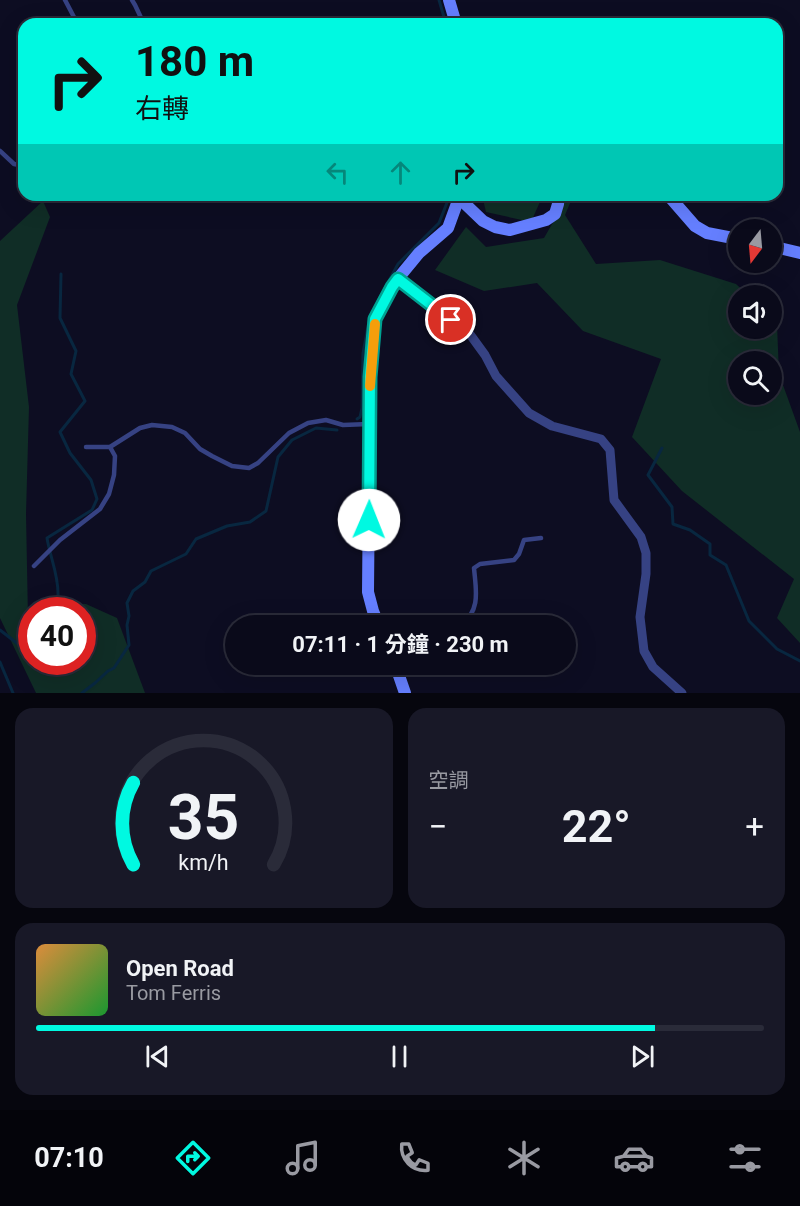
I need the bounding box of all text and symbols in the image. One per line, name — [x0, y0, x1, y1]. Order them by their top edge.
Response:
text: 180 m — [135, 37, 254, 86]
icon: right — [36, 42, 114, 120]
text: 右轉 — [135, 93, 189, 125]
icon: left — [321, 156, 354, 189]
icon: ahead — [384, 156, 417, 189]
icon: right — [447, 156, 480, 189]
north arrow — [728, 219, 782, 273]
map controls — [728, 219, 782, 405]
button: sound — [728, 285, 782, 339]
pin — [425, 294, 476, 345]
icon: arrive — [434, 303, 467, 336]
button: search — [728, 351, 782, 405]
position arrow — [337, 488, 401, 552]
speed limit sign: 40 — [18, 597, 96, 675]
text: 07:11 · 1 分鐘 · 230 m — [292, 632, 509, 657]
text: 空調 — [429, 768, 469, 792]
text: 35 — [168, 781, 240, 854]
text: 22° — [562, 800, 631, 853]
text: − — [429, 807, 447, 846]
text: + — [745, 807, 764, 846]
text: km/h — [179, 850, 229, 875]
text: Open Road — [126, 956, 234, 981]
text: Tom Ferris — [126, 981, 221, 1005]
icon: previous — [141, 1040, 174, 1073]
icon: pause — [383, 1040, 416, 1073]
icon: next — [626, 1040, 659, 1073]
icon: directions — [172, 1137, 214, 1179]
icon: music — [282, 1137, 324, 1179]
icon: phone — [393, 1137, 435, 1179]
icon: climate — [503, 1137, 545, 1179]
icon: car — [613, 1137, 655, 1179]
icon: filters — [724, 1137, 766, 1179]
text: 07:10 — [34, 1142, 104, 1174]

